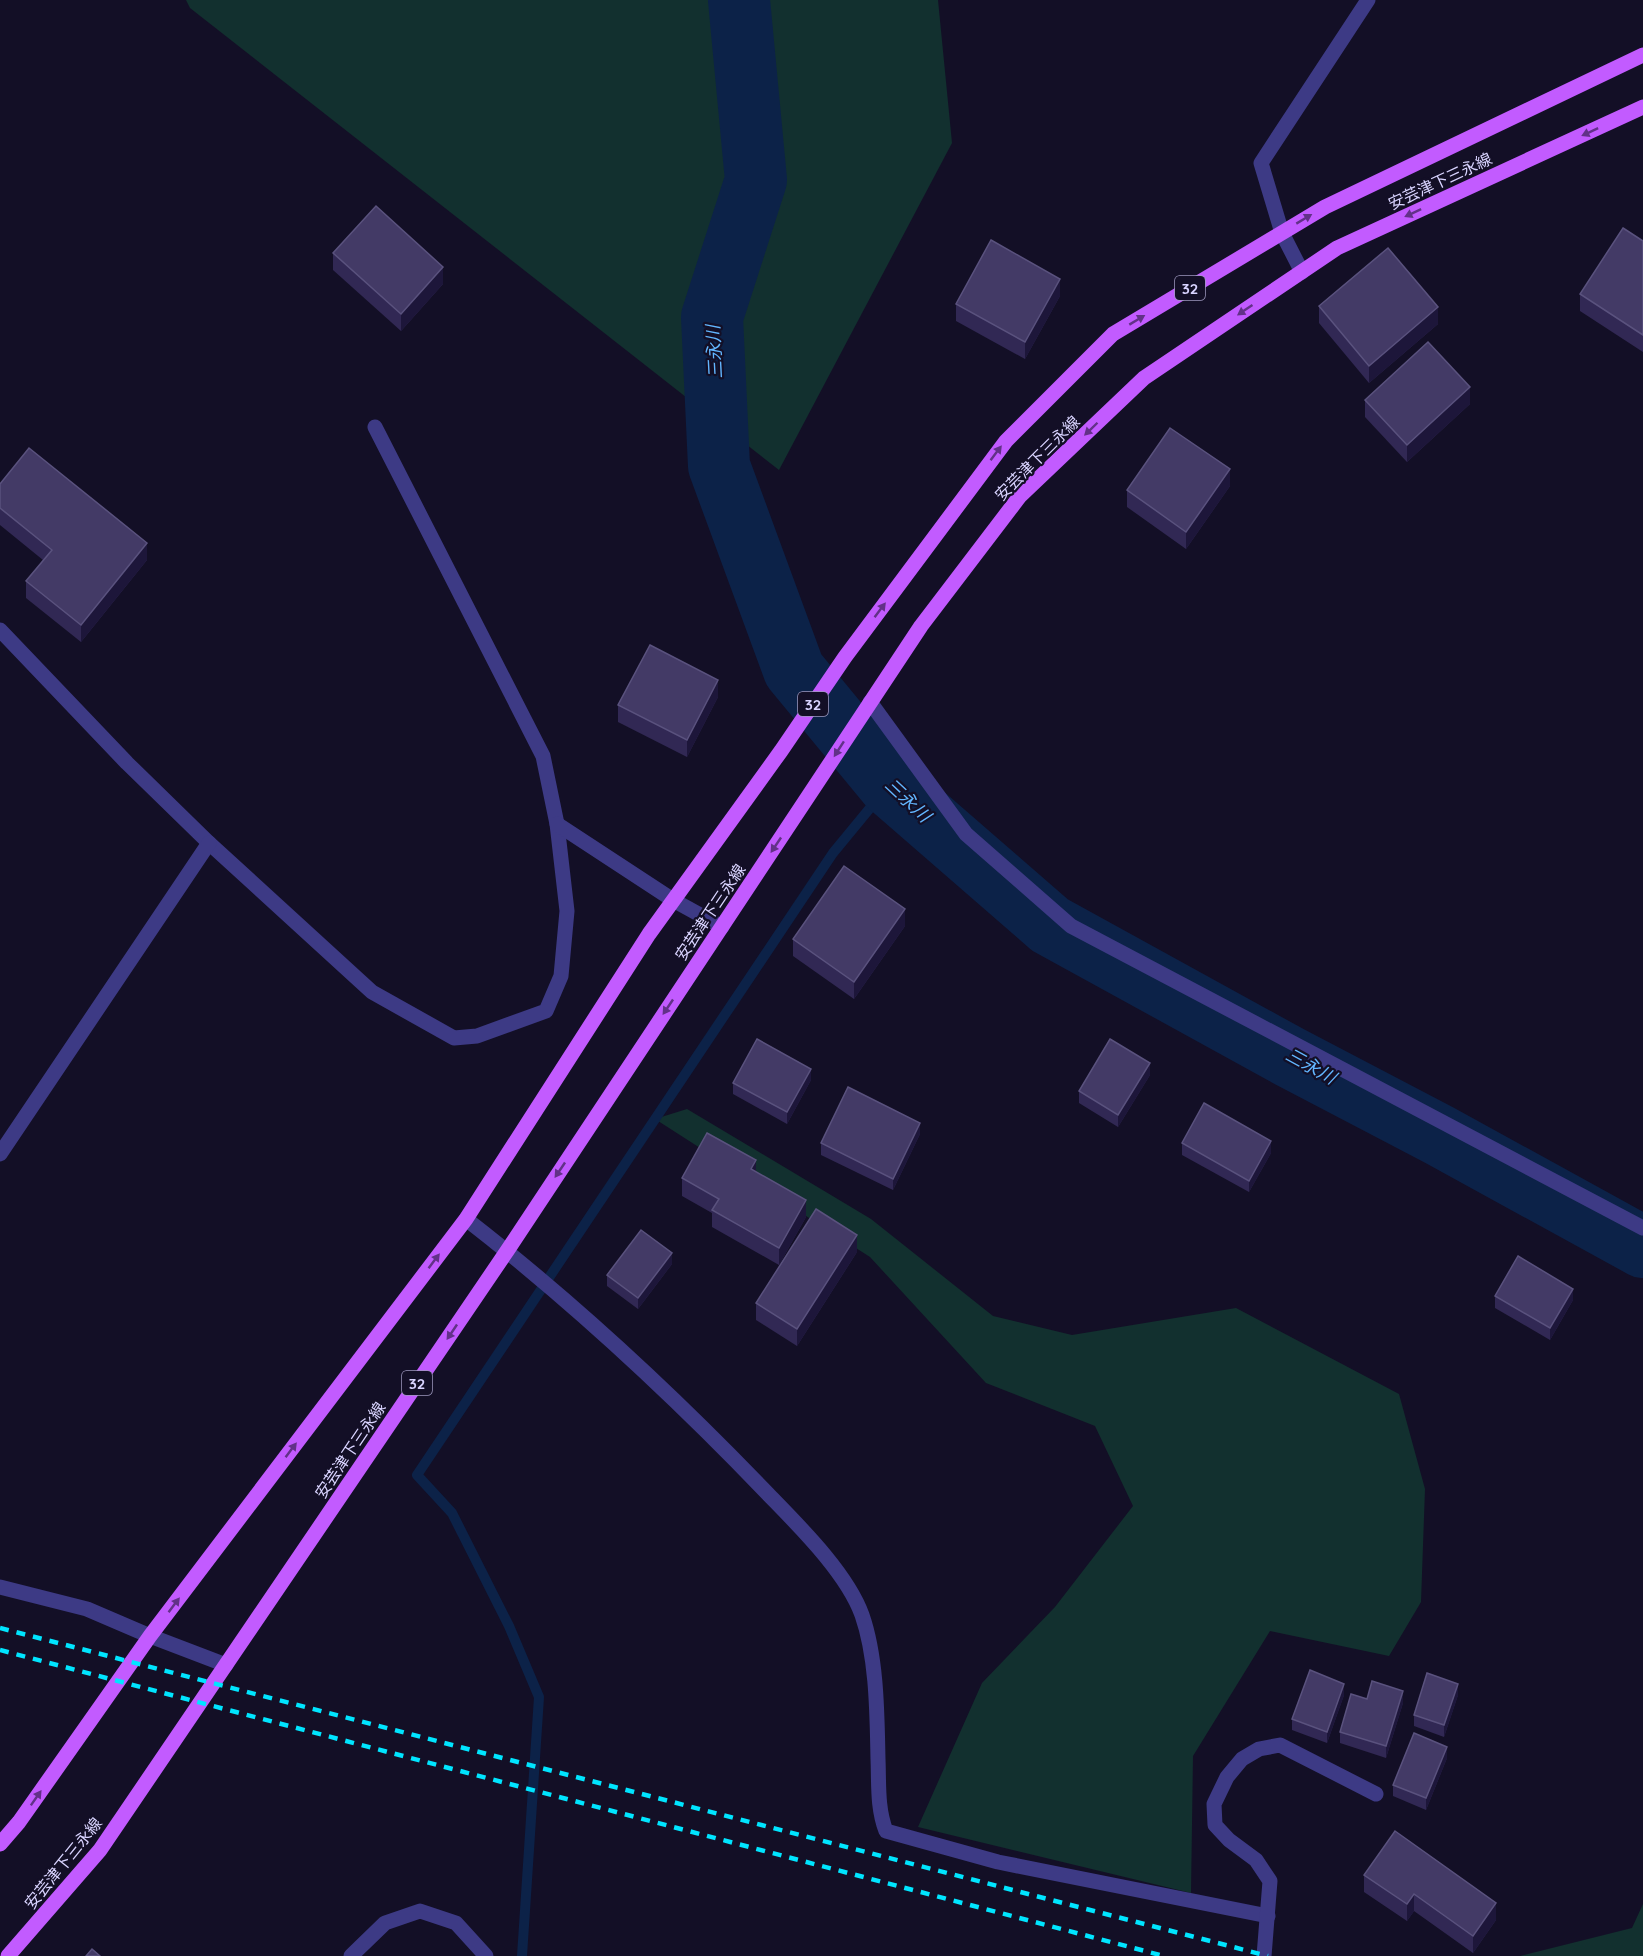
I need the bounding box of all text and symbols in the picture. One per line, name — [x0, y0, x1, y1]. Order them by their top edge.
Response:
one-way arrow — [1581, 127, 1599, 137]
street label: 安芸津下三永線 — [1385, 148, 1495, 214]
one-way arrow — [1403, 208, 1421, 218]
one-way arrow — [1296, 214, 1312, 225]
road number: 32 — [1175, 276, 1205, 300]
one-way arrow — [1236, 305, 1253, 316]
one-way arrow — [1129, 314, 1145, 325]
water label: 三永川 — [701, 322, 727, 380]
street label: 安芸津下三永線 — [990, 411, 1084, 505]
one-way arrow — [1083, 422, 1098, 436]
one-way arrow — [990, 446, 1002, 461]
one-way arrow — [874, 602, 887, 618]
road number: 32 — [798, 692, 828, 716]
one-way arrow — [834, 741, 845, 757]
water label: 三永川 — [880, 773, 937, 828]
one-way arrow — [771, 837, 782, 853]
street label: 安芸津下三永線 — [670, 860, 750, 964]
one-way arrow — [662, 999, 674, 1015]
water label: 三永川 — [1282, 1043, 1342, 1090]
one-way arrow — [555, 1162, 566, 1178]
one-way arrow — [428, 1253, 441, 1269]
one-way arrow — [446, 1323, 458, 1339]
road number: 32 — [402, 1371, 432, 1395]
street label: 安芸津下三永線 — [310, 1398, 390, 1502]
one-way arrow — [285, 1442, 298, 1458]
one-way arrow — [167, 1598, 179, 1613]
one-way arrow — [30, 1791, 42, 1807]
street label: 安芸津下三永線 — [20, 1813, 106, 1913]

